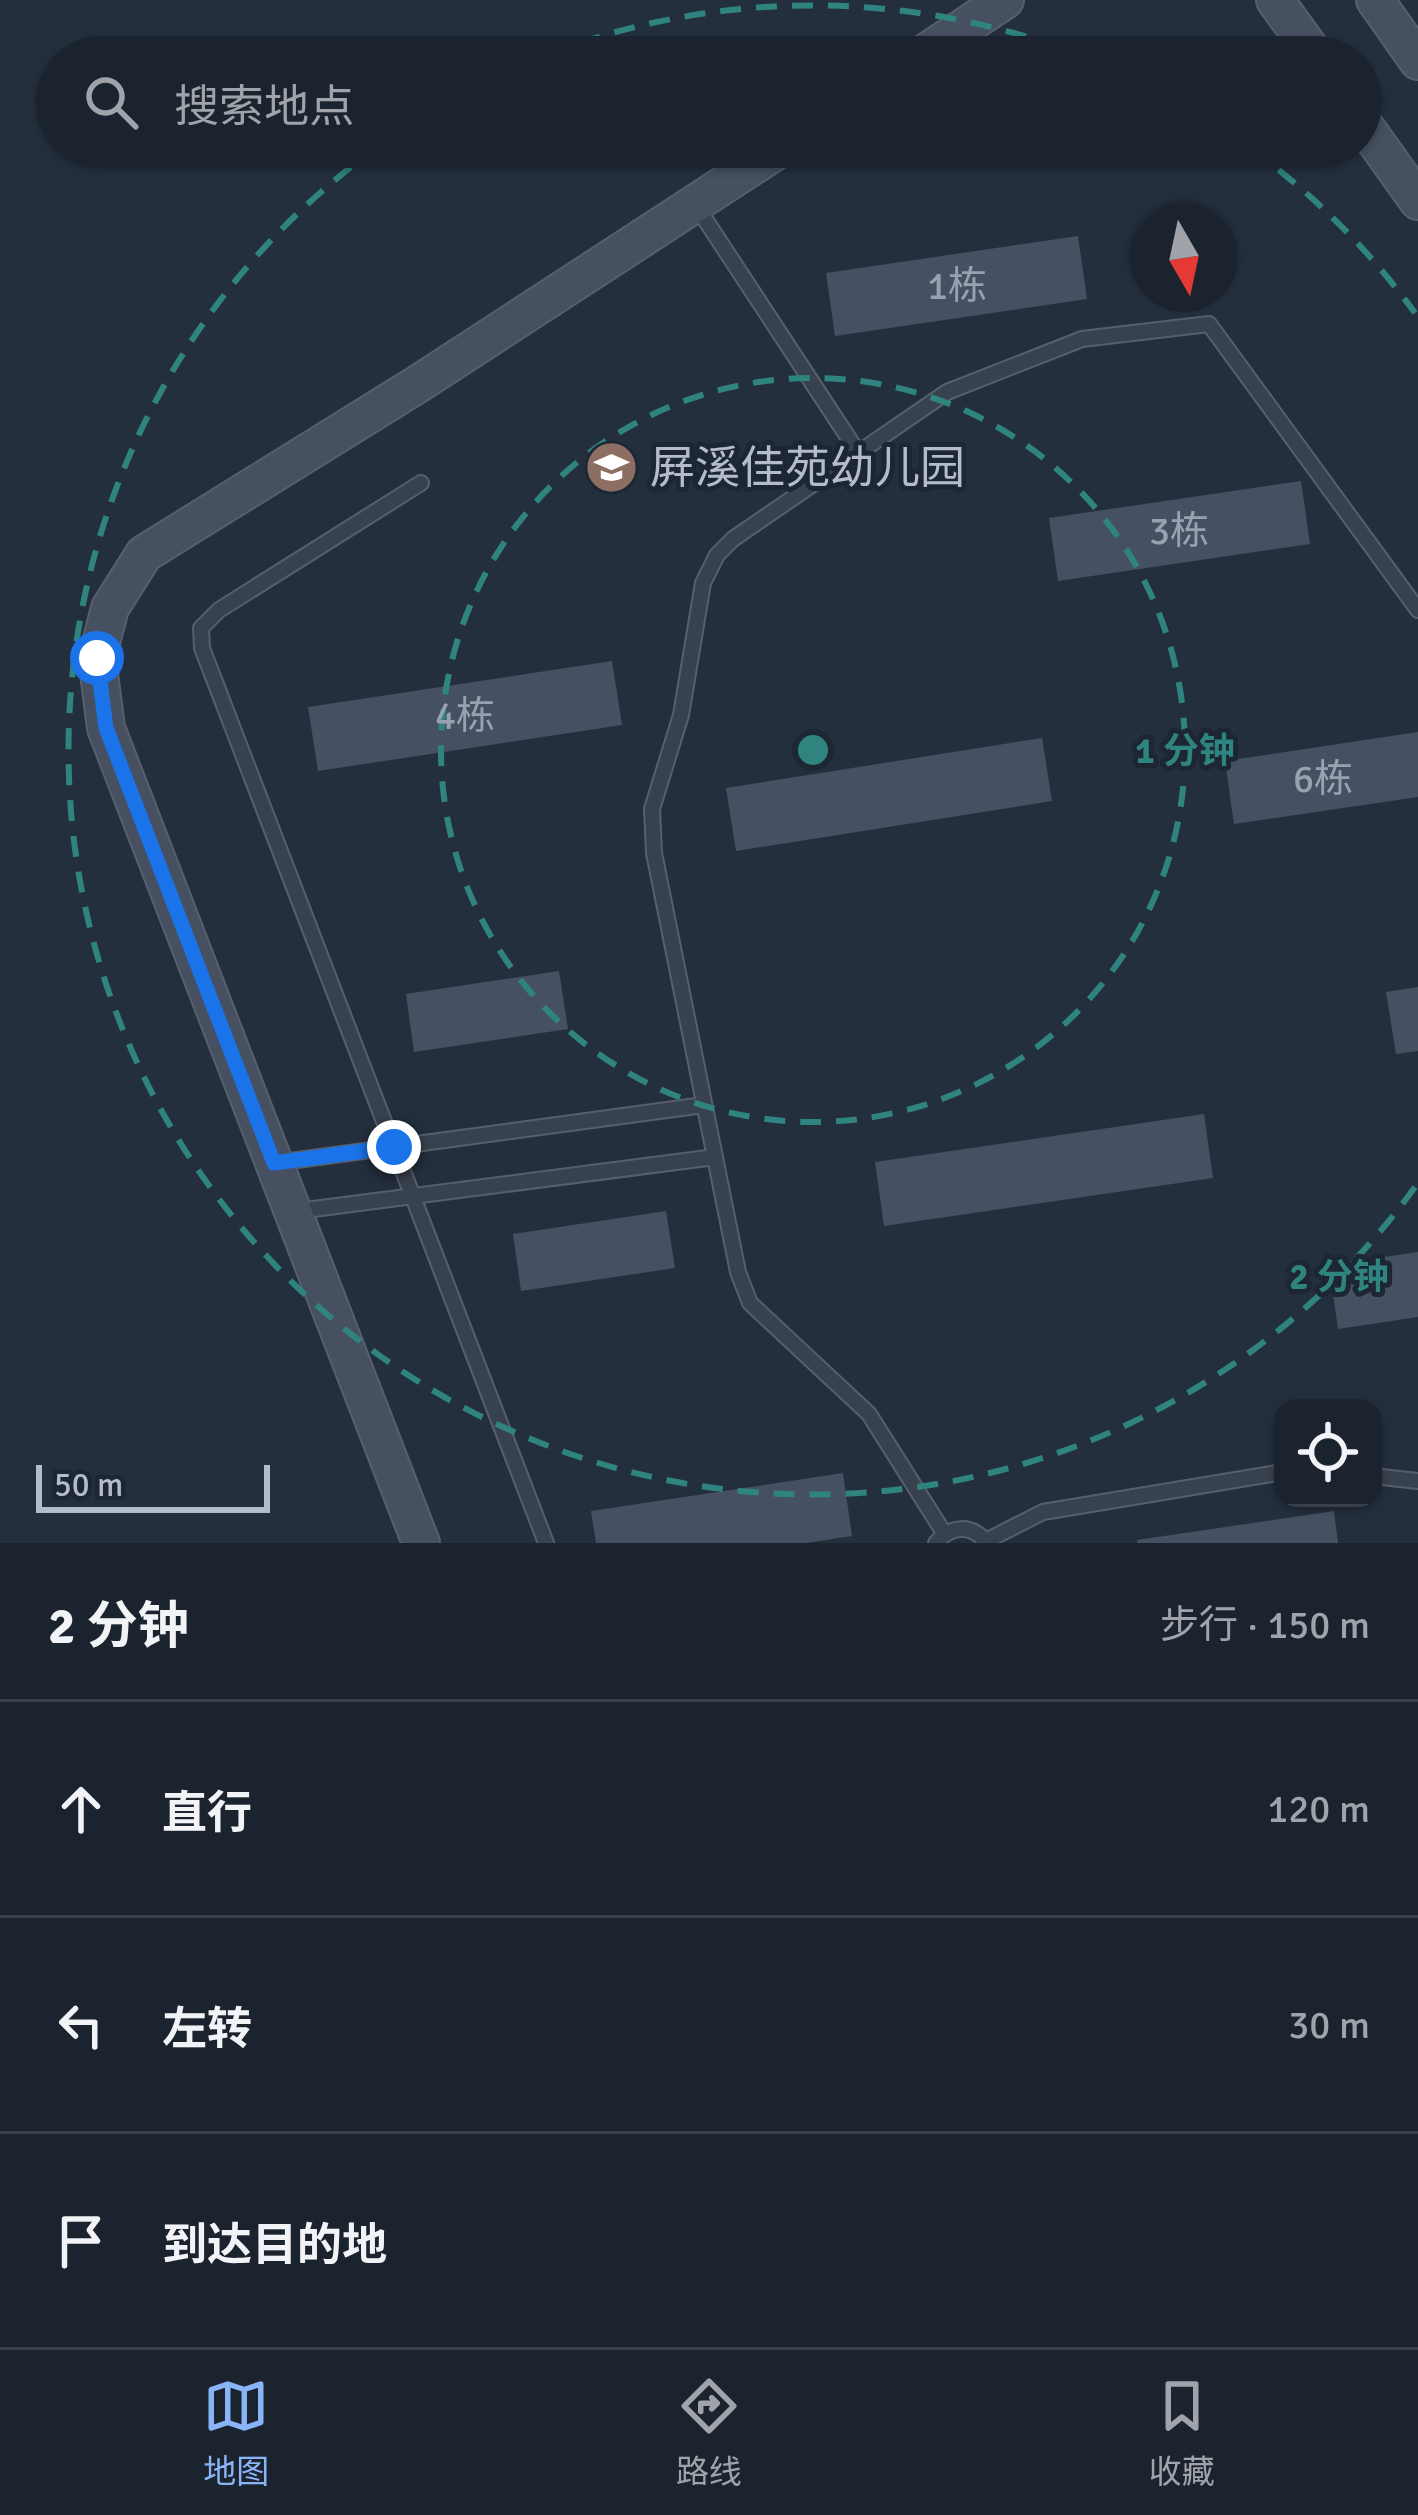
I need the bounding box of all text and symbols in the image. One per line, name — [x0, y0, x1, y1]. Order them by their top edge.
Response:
search box — [36, 36, 1382, 168]
icon: search — [78, 69, 144, 135]
text: 搜索地点 — [174, 80, 354, 135]
north arrow — [1130, 204, 1238, 312]
house number: 1栋 — [927, 262, 987, 310]
school or university icon: 屛溪佳苑幼儿园 — [583, 440, 639, 496]
place label: 屛溪佳苑幼儿园 — [650, 441, 965, 496]
house number: 3栋 — [1149, 507, 1209, 555]
route start — [70, 631, 124, 685]
house number: 4栋 — [435, 692, 495, 740]
centre of rings — [792, 729, 834, 771]
text: 1 分钟 — [1135, 729, 1235, 774]
house number: 6栋 — [1293, 755, 1353, 803]
route end — [367, 1120, 421, 1174]
text: 2 分钟 — [1289, 1255, 1389, 1300]
map controls — [1274, 1399, 1382, 1507]
button: locate — [1274, 1399, 1382, 1507]
scale bar — [36, 1459, 270, 1512]
text: 50 m — [54, 1465, 123, 1506]
text: 2 分钟 — [48, 1595, 189, 1658]
text: 步行 · 150 m — [1160, 1601, 1370, 1649]
icon: ahead — [48, 1776, 114, 1842]
text: 120 m — [1267, 1785, 1370, 1833]
text: 直行 — [162, 1786, 252, 1841]
icon: left — [48, 1992, 114, 2058]
text: 30 m — [1288, 2001, 1370, 2049]
text: 左转 — [162, 2002, 252, 2057]
icon: arrive — [48, 2208, 114, 2274]
text: 到达目的地 — [162, 2218, 387, 2273]
tab: 地图 — [203, 2373, 269, 2493]
tab: 路线 — [676, 2373, 742, 2493]
tab: 收藏 — [1149, 2373, 1215, 2493]

